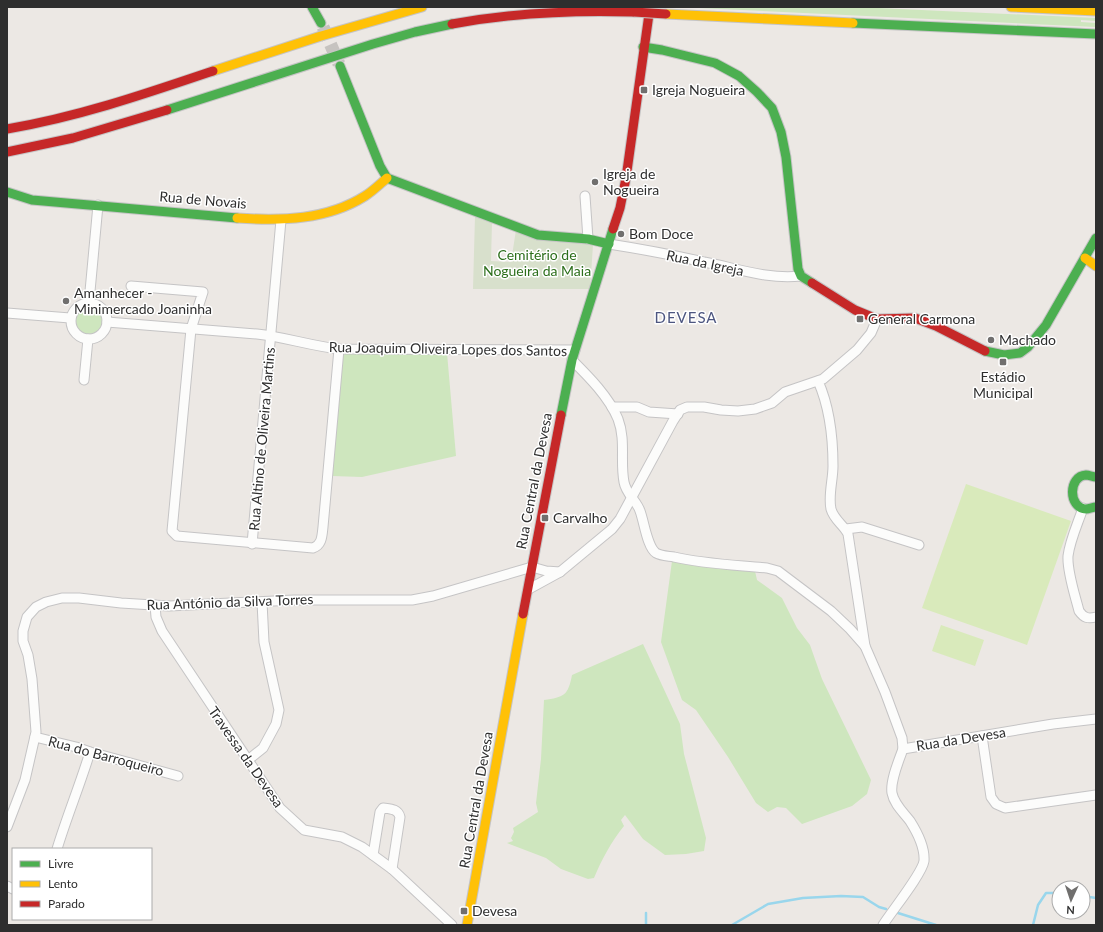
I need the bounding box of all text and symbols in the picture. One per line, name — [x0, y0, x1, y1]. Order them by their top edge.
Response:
place label: Igreja Nogueira — [652, 81, 745, 98]
marker: Igreja Nogueira — [639, 85, 649, 95]
place label: Igreja de Nogueira — [603, 165, 659, 198]
marker: Igreja de Nogueira — [590, 177, 600, 187]
street label: Rua de Novais — [159, 187, 247, 212]
place label: Bom Doce — [629, 225, 693, 242]
marker: Bom Doce — [616, 229, 626, 239]
park label: Cemitério de Nogueira da Maia — [483, 246, 591, 279]
street label: Rua da Igreja — [665, 246, 745, 279]
place label: Amanhecer - Minimercado Joaninha — [74, 284, 212, 317]
marker: Amanhecer - Minimercado Joaninha — [61, 296, 71, 306]
district label: DEVESA — [655, 308, 718, 326]
place label: General Carmona — [868, 310, 975, 327]
marker: General Carmona — [855, 314, 865, 324]
place label: Machado — [999, 331, 1056, 348]
marker: Machado — [986, 335, 996, 345]
street label: Rua Joaquim Oliveira Lopes dos Santos — [329, 338, 567, 359]
street label: Rua Altino de Oliveira Martins — [245, 346, 278, 531]
marker: Estádio Municipal — [998, 357, 1008, 367]
place label: Estádio Municipal — [973, 368, 1033, 401]
street label: Rua Central da Devesa — [512, 411, 555, 551]
place label: Carvalho — [553, 509, 608, 526]
marker: Carvalho — [540, 513, 550, 523]
street label: Rua António da Silva Torres — [146, 590, 314, 613]
street label: Travessa da Devesa — [205, 703, 288, 810]
street label: Rua da Devesa — [915, 723, 1007, 754]
street label: Rua Central da Devesa — [455, 730, 496, 870]
street label: Rua do Barroqueiro — [46, 732, 166, 779]
legend — [12, 848, 152, 920]
text: Livre — [48, 856, 74, 871]
text: Lento — [48, 876, 78, 891]
north arrow — [1051, 880, 1091, 920]
text: Parado — [48, 896, 85, 911]
place label: Devesa — [472, 902, 517, 919]
text: N — [1066, 904, 1075, 917]
marker: Devesa — [459, 906, 469, 916]

